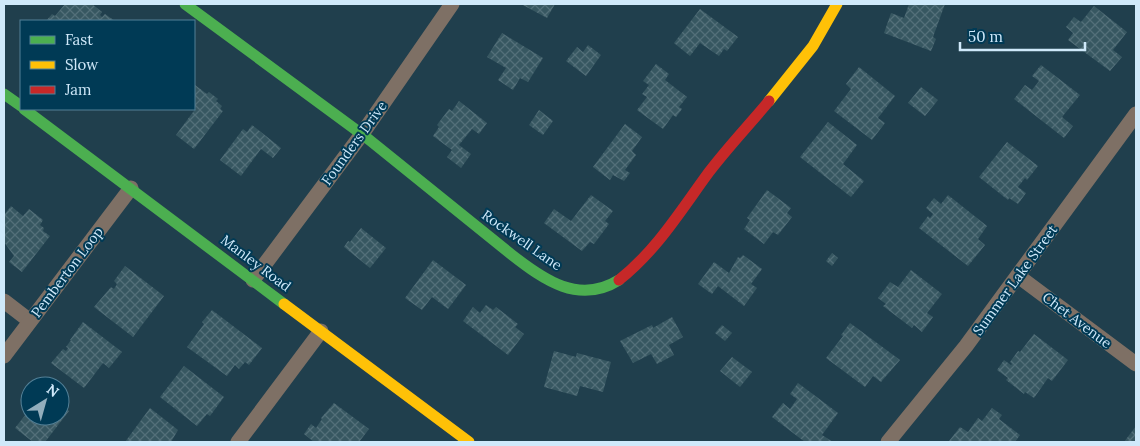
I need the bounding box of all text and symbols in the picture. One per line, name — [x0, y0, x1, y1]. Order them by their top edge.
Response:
legend — [20, 20, 195, 110]
scale bar — [960, 20, 1085, 52]
text: 50 m — [968, 27, 1003, 46]
text: Fast — [65, 30, 93, 49]
text: Slow — [65, 55, 98, 74]
text: Jam — [64, 80, 92, 99]
street label: Founders Drive — [317, 97, 391, 189]
street label: Rockwell Lane — [479, 206, 566, 274]
street label: Summer Lake Street — [969, 221, 1062, 339]
street label: Pemberton Loop — [27, 223, 107, 321]
street label: Manley Road — [217, 231, 295, 295]
street label: Chet Avenue — [1039, 288, 1116, 352]
north arrow — [20, 376, 70, 426]
text: N — [43, 380, 63, 401]

